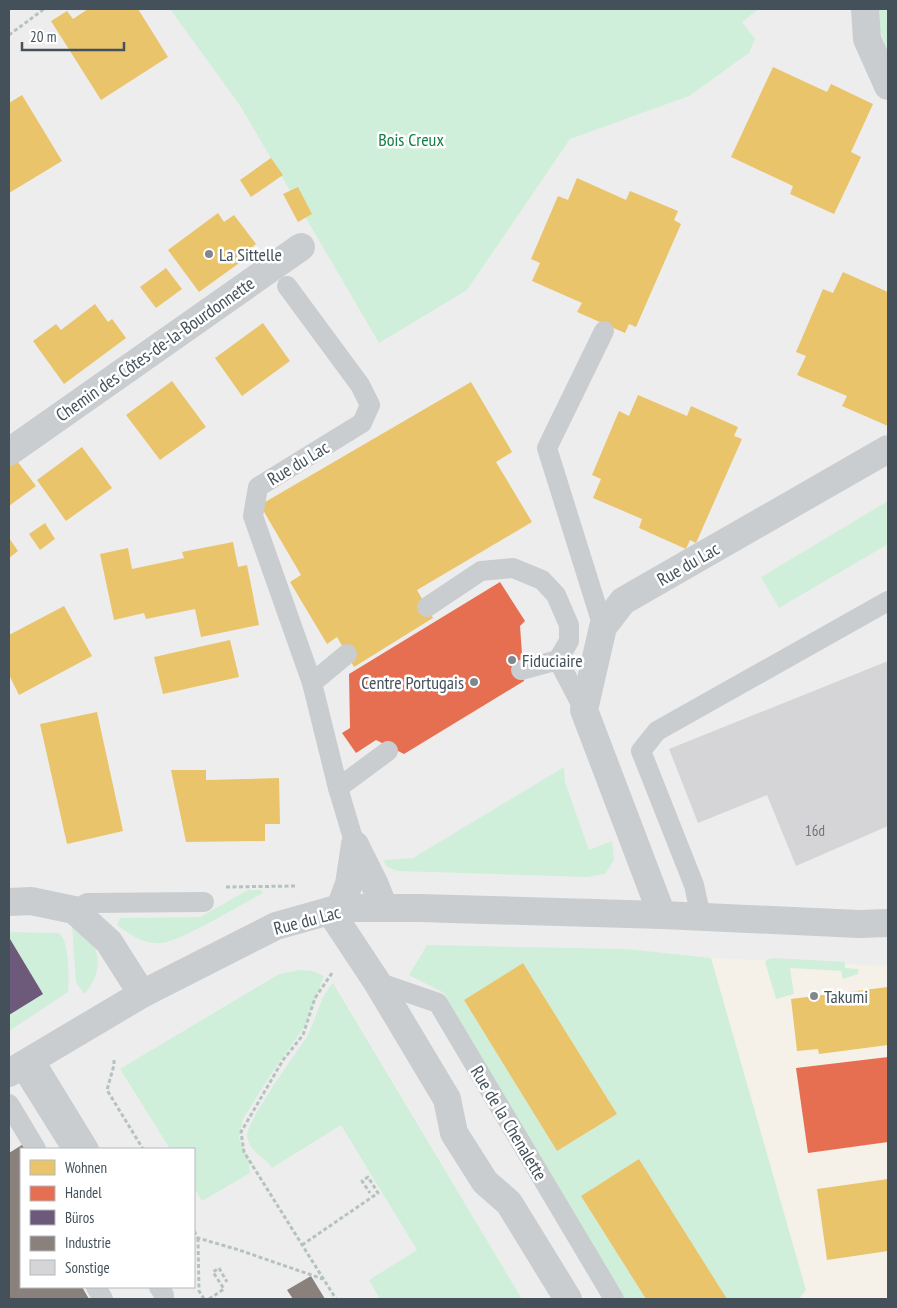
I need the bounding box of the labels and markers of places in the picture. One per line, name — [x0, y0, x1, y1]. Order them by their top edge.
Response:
place label: La Sittelle — [219, 243, 282, 266]
marker: La Sittelle — [203, 248, 215, 260]
place label: Fiduciaire — [522, 649, 583, 672]
marker: Fiduciaire — [506, 654, 518, 666]
place label: Centre Portugais — [361, 671, 464, 694]
marker: Centre Portugais — [468, 676, 480, 688]
place label: Takumi — [824, 985, 868, 1008]
marker: Takumi — [808, 990, 820, 1002]

